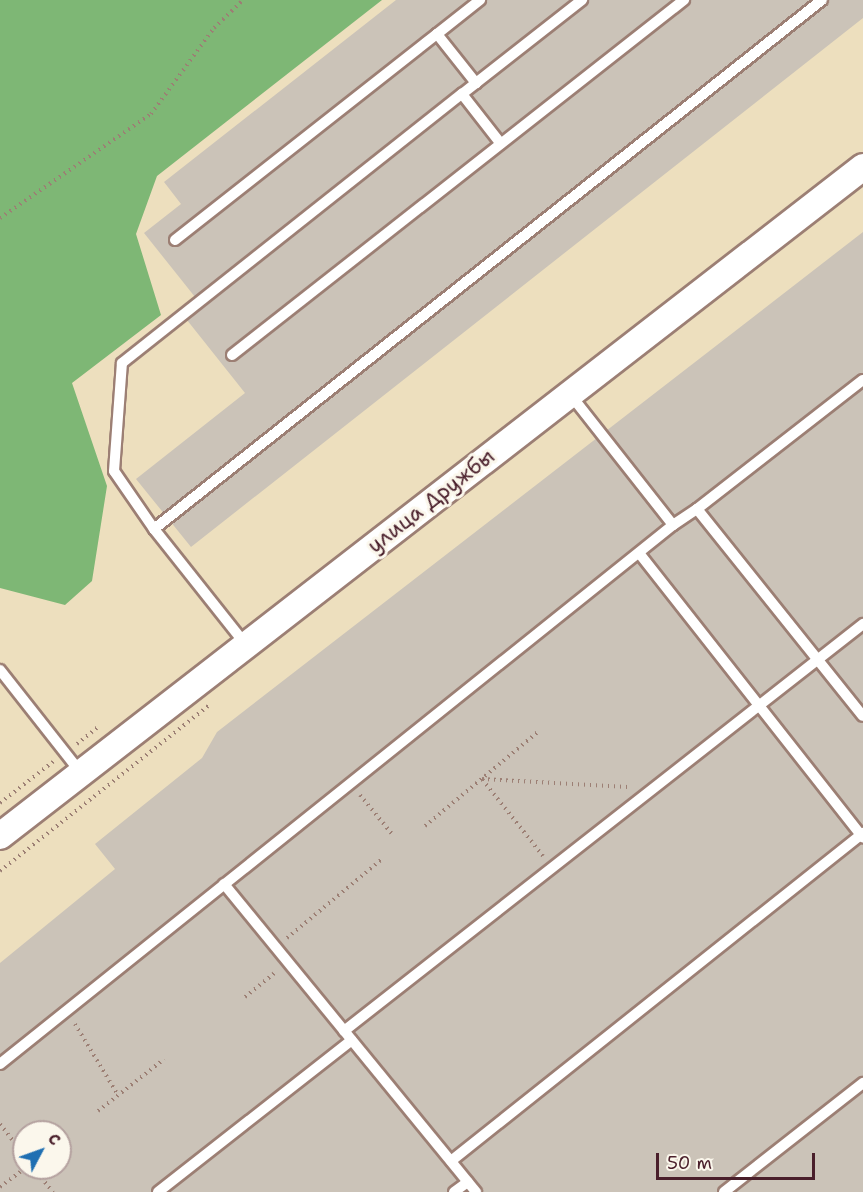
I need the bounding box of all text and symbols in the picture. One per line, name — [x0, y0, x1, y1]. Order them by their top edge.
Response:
street label: улица Дружбы — [363, 444, 499, 558]
north arrow — [12, 1120, 72, 1180]
text: С — [43, 1129, 66, 1150]
scale bar — [659, 1141, 818, 1179]
text: 50 m — [667, 1151, 712, 1175]

